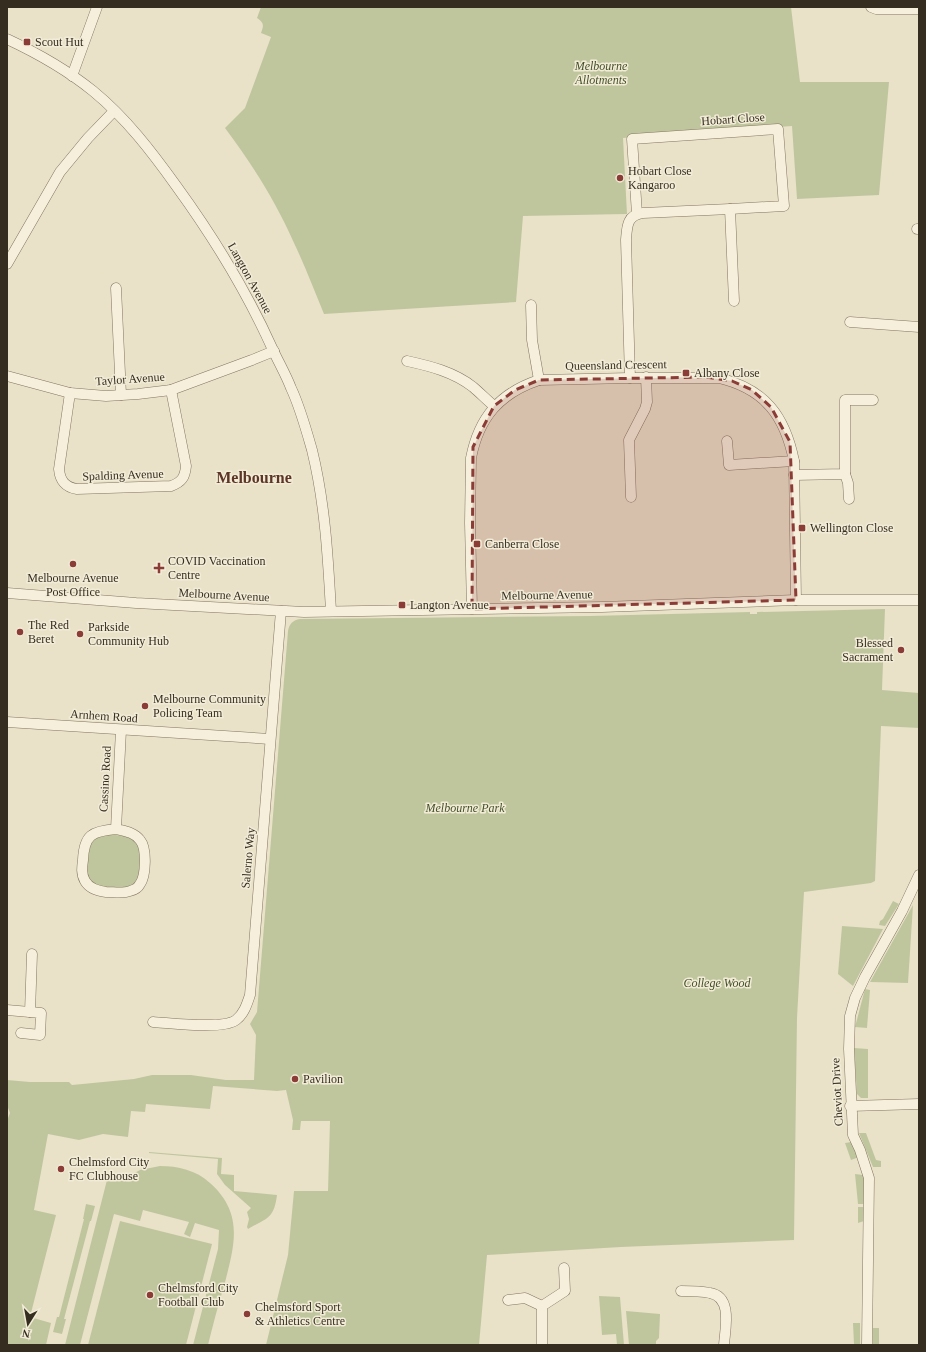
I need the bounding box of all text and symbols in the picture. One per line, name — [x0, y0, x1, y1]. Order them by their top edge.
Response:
place label: Scout Hut — [35, 35, 84, 49]
marker: Scout Hut — [22, 37, 32, 47]
park label: Melbourne Allotments — [574, 59, 628, 87]
street label: Hobart Close — [701, 110, 765, 128]
place label: Hobart Close Kangaroo — [628, 164, 692, 192]
marker: Hobart Close Kangaroo — [615, 173, 625, 183]
street label: Langton Avenue — [225, 240, 275, 316]
street label: Queensland Crescent — [565, 357, 668, 373]
place label: Albany Close — [694, 366, 760, 380]
marker: Albany Close — [681, 368, 691, 378]
street label: Taylor Avenue — [95, 370, 165, 388]
street label: Spalding Avenue — [82, 467, 164, 483]
district label: Melbourne — [216, 469, 292, 486]
place label: Wellington Close — [810, 521, 893, 535]
marker: Wellington Close — [797, 523, 807, 533]
place label: Canberra Close — [485, 537, 559, 551]
marker: Canberra Close — [472, 539, 482, 549]
place label: COVID Vaccination Centre — [168, 554, 265, 582]
marker: Melbourne Avenue Post Office — [68, 559, 78, 569]
marker: COVID Vaccination Centre — [153, 562, 165, 574]
place label: Melbourne Avenue Post Office — [27, 571, 119, 599]
street label: Melbourne Avenue — [178, 586, 270, 604]
street label: Melbourne Avenue — [501, 587, 593, 603]
place label: Langton Avenue — [410, 598, 489, 612]
marker: Langton Avenue — [397, 600, 407, 610]
place label: The Red Beret — [28, 618, 69, 646]
place label: Parkside Community Hub — [88, 620, 169, 648]
marker: The Red Beret — [15, 627, 25, 637]
marker: Parkside Community Hub — [75, 629, 85, 639]
place label: Blessed Sacrament — [842, 636, 894, 664]
marker: Blessed Sacrament — [896, 645, 906, 655]
place label: Melbourne Community Policing Team — [153, 692, 266, 720]
marker: Melbourne Community Policing Team — [140, 701, 150, 711]
street label: Arnhem Road — [70, 707, 138, 725]
street label: Cassino Road — [96, 746, 114, 812]
park label: Melbourne Park — [425, 801, 505, 815]
street label: Salerno Way — [238, 827, 258, 889]
park label: College Wood — [683, 976, 752, 990]
street label: Cheviot Drive — [828, 1058, 846, 1126]
place label: Pavilion — [303, 1072, 343, 1086]
marker: Pavilion — [290, 1074, 300, 1084]
place label: Chelmsford City FC Clubhouse — [69, 1155, 149, 1183]
marker: Chelmsford City FC Clubhouse — [56, 1164, 66, 1174]
place label: Chelmsford City Football Club — [158, 1281, 238, 1309]
marker: Chelmsford City Football Club — [145, 1290, 155, 1300]
place label: Chelmsford Sport & Athletics Centre — [255, 1300, 345, 1328]
north arrow — [8, 1304, 48, 1344]
marker: Chelmsford Sport & Athletics Centre — [242, 1309, 252, 1319]
text: N — [21, 1327, 31, 1340]

